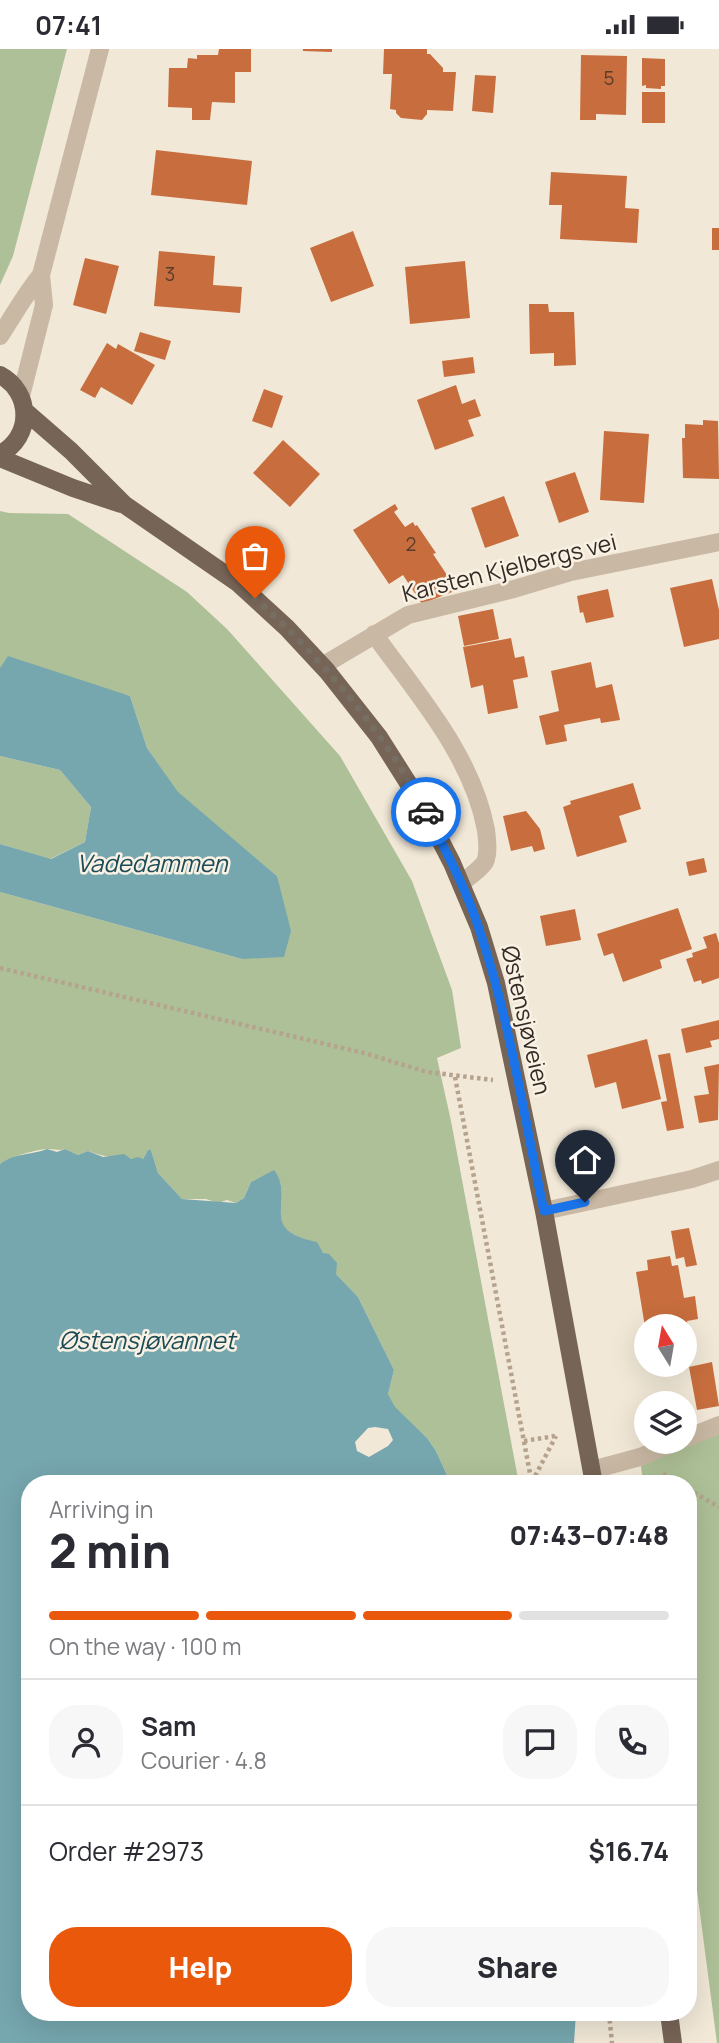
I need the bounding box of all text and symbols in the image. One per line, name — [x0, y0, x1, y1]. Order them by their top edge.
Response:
text: 07:41 — [35, 7, 102, 43]
house number: 5 — [604, 65, 615, 91]
house number: 3 — [165, 261, 175, 287]
street label: Karsten Kjelbergs vei — [398, 525, 620, 609]
pin — [225, 526, 285, 598]
house number: 2 — [406, 531, 416, 557]
icon: bag — [236, 537, 274, 575]
courier — [391, 777, 461, 847]
icon: car — [407, 793, 445, 831]
water label: Vadedammen — [76, 846, 228, 879]
street label: Østensjøveien — [494, 942, 560, 1098]
pin — [555, 1130, 615, 1202]
icon: home — [566, 1141, 604, 1179]
north arrow — [634, 1314, 696, 1377]
map controls — [634, 1314, 697, 1454]
water label: Østensjøvannet — [59, 1323, 237, 1356]
button: layers — [634, 1391, 697, 1454]
text: Arriving in — [49, 1493, 154, 1525]
text: 07:43–07:48 — [510, 1517, 669, 1553]
text: 2 min — [49, 1519, 171, 1582]
text: On the way · 100 m — [49, 1630, 242, 1662]
button: person — [49, 1705, 123, 1779]
button: chat — [503, 1705, 577, 1779]
button: phone — [595, 1705, 669, 1779]
text: Sam — [141, 1708, 196, 1744]
text: Courier · 4.8 — [141, 1744, 267, 1776]
text: Order #2973 — [49, 1833, 204, 1869]
text: $16.74 — [589, 1833, 669, 1869]
button: Help — [49, 1927, 352, 2007]
button: Share — [366, 1927, 669, 2007]

